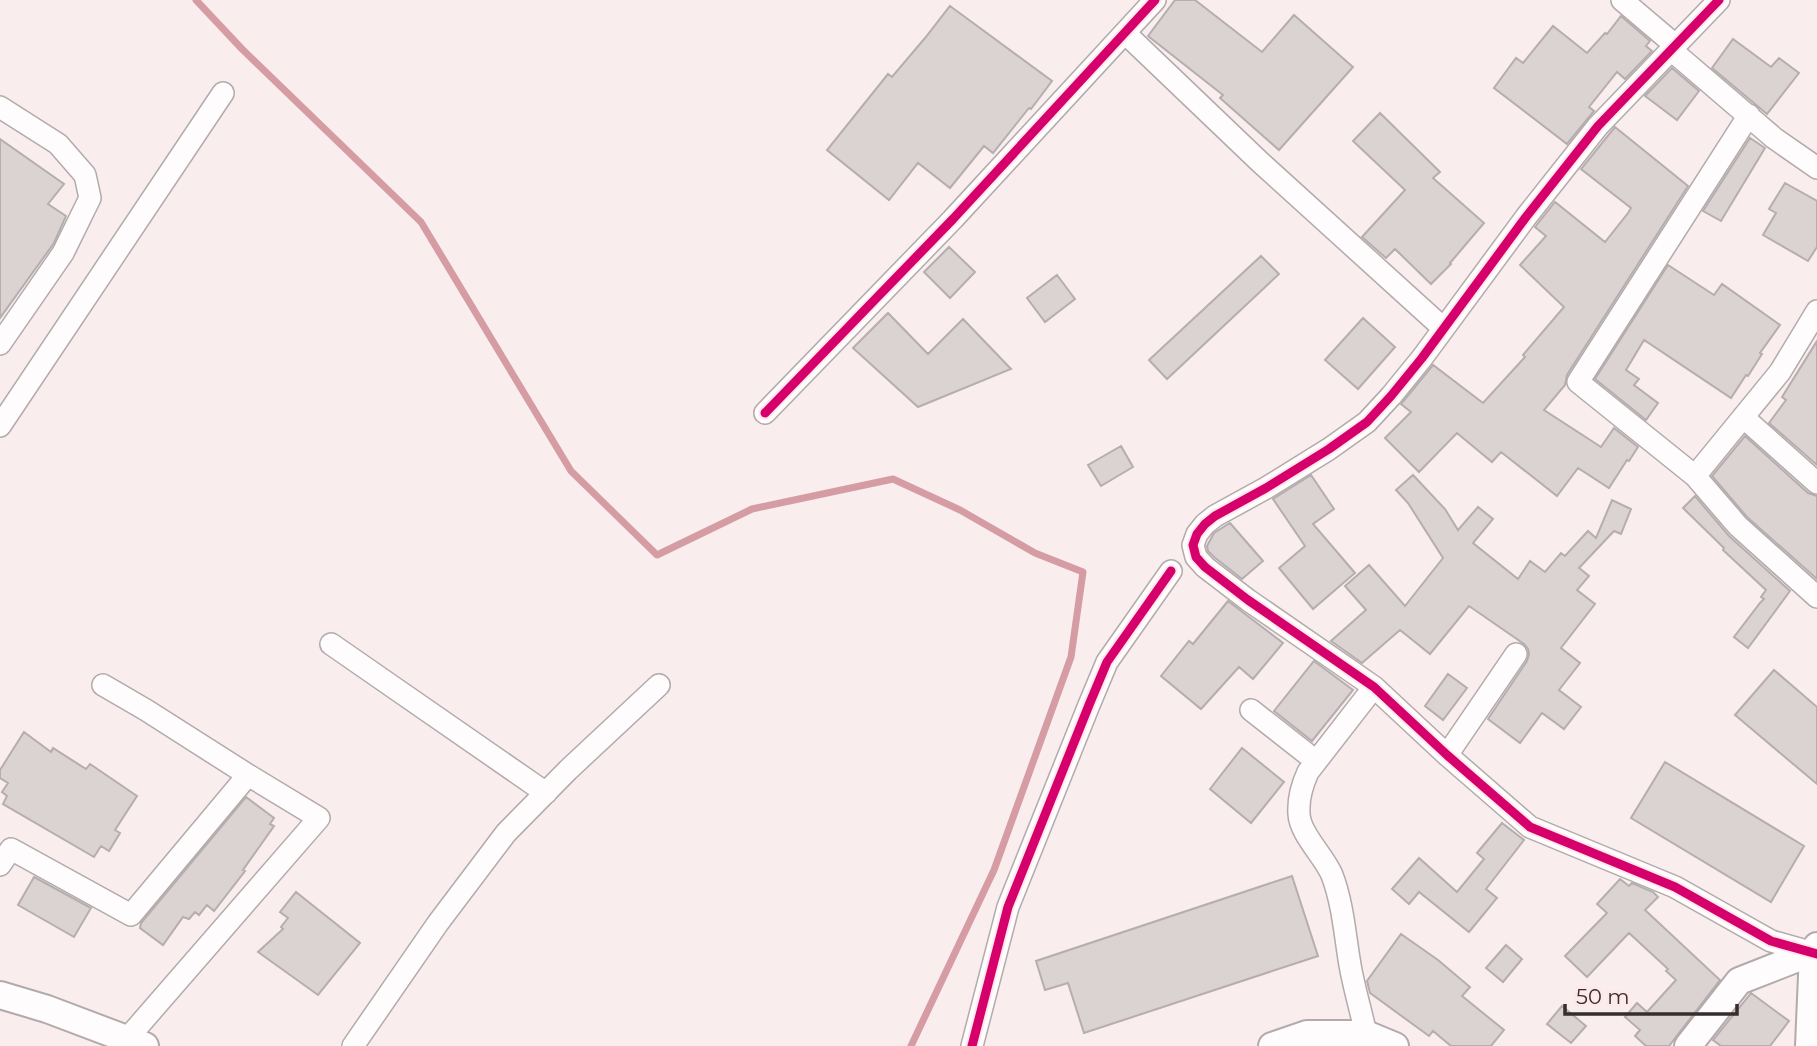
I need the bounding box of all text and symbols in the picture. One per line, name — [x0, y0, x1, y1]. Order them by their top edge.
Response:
scale bar — [1565, 972, 1736, 1016]
text: 50 m — [1576, 984, 1630, 1009]

